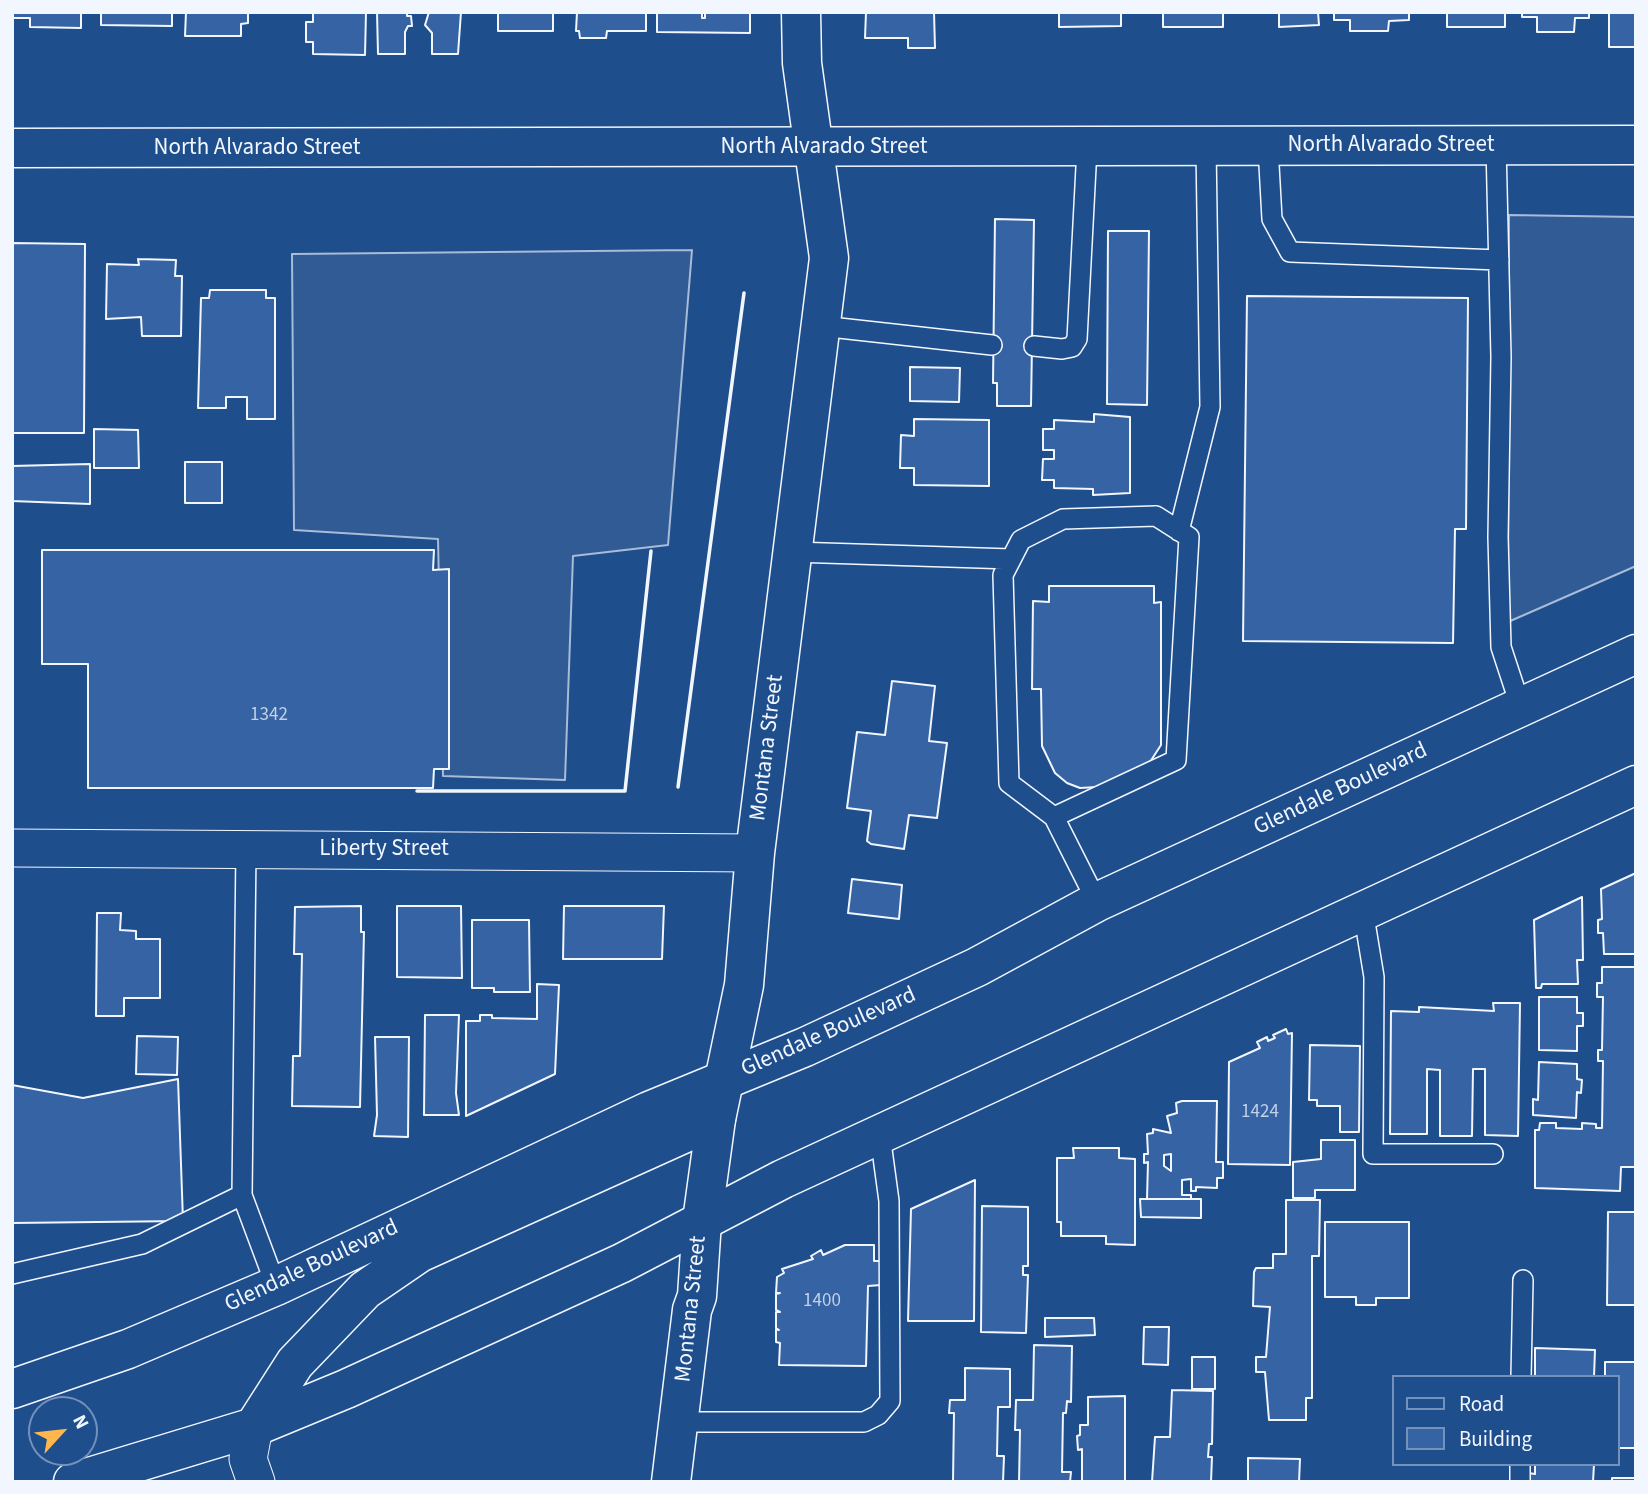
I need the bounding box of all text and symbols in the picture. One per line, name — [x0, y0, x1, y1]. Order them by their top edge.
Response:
street label: North Alvarado Street — [1288, 132, 1494, 160]
street label: North Alvarado Street — [721, 134, 927, 162]
street label: North Alvarado Street — [154, 135, 360, 163]
street label: Montana Street — [745, 673, 791, 823]
house number: 1342 — [250, 705, 288, 727]
street label: Glendale Boulevard — [1250, 738, 1432, 842]
street label: Liberty Street — [319, 836, 449, 864]
street label: Glendale Boulevard — [737, 982, 921, 1084]
house number: 1424 — [1241, 1102, 1279, 1124]
street label: Glendale Boulevard — [221, 1215, 403, 1319]
street label: Montana Street — [671, 1234, 713, 1384]
house number: 1400 — [803, 1291, 841, 1313]
legend — [1392, 1375, 1620, 1466]
text: Road — [1459, 1389, 1504, 1419]
north arrow — [28, 1396, 98, 1466]
text: N — [65, 1410, 95, 1434]
text: Building — [1459, 1424, 1532, 1454]

